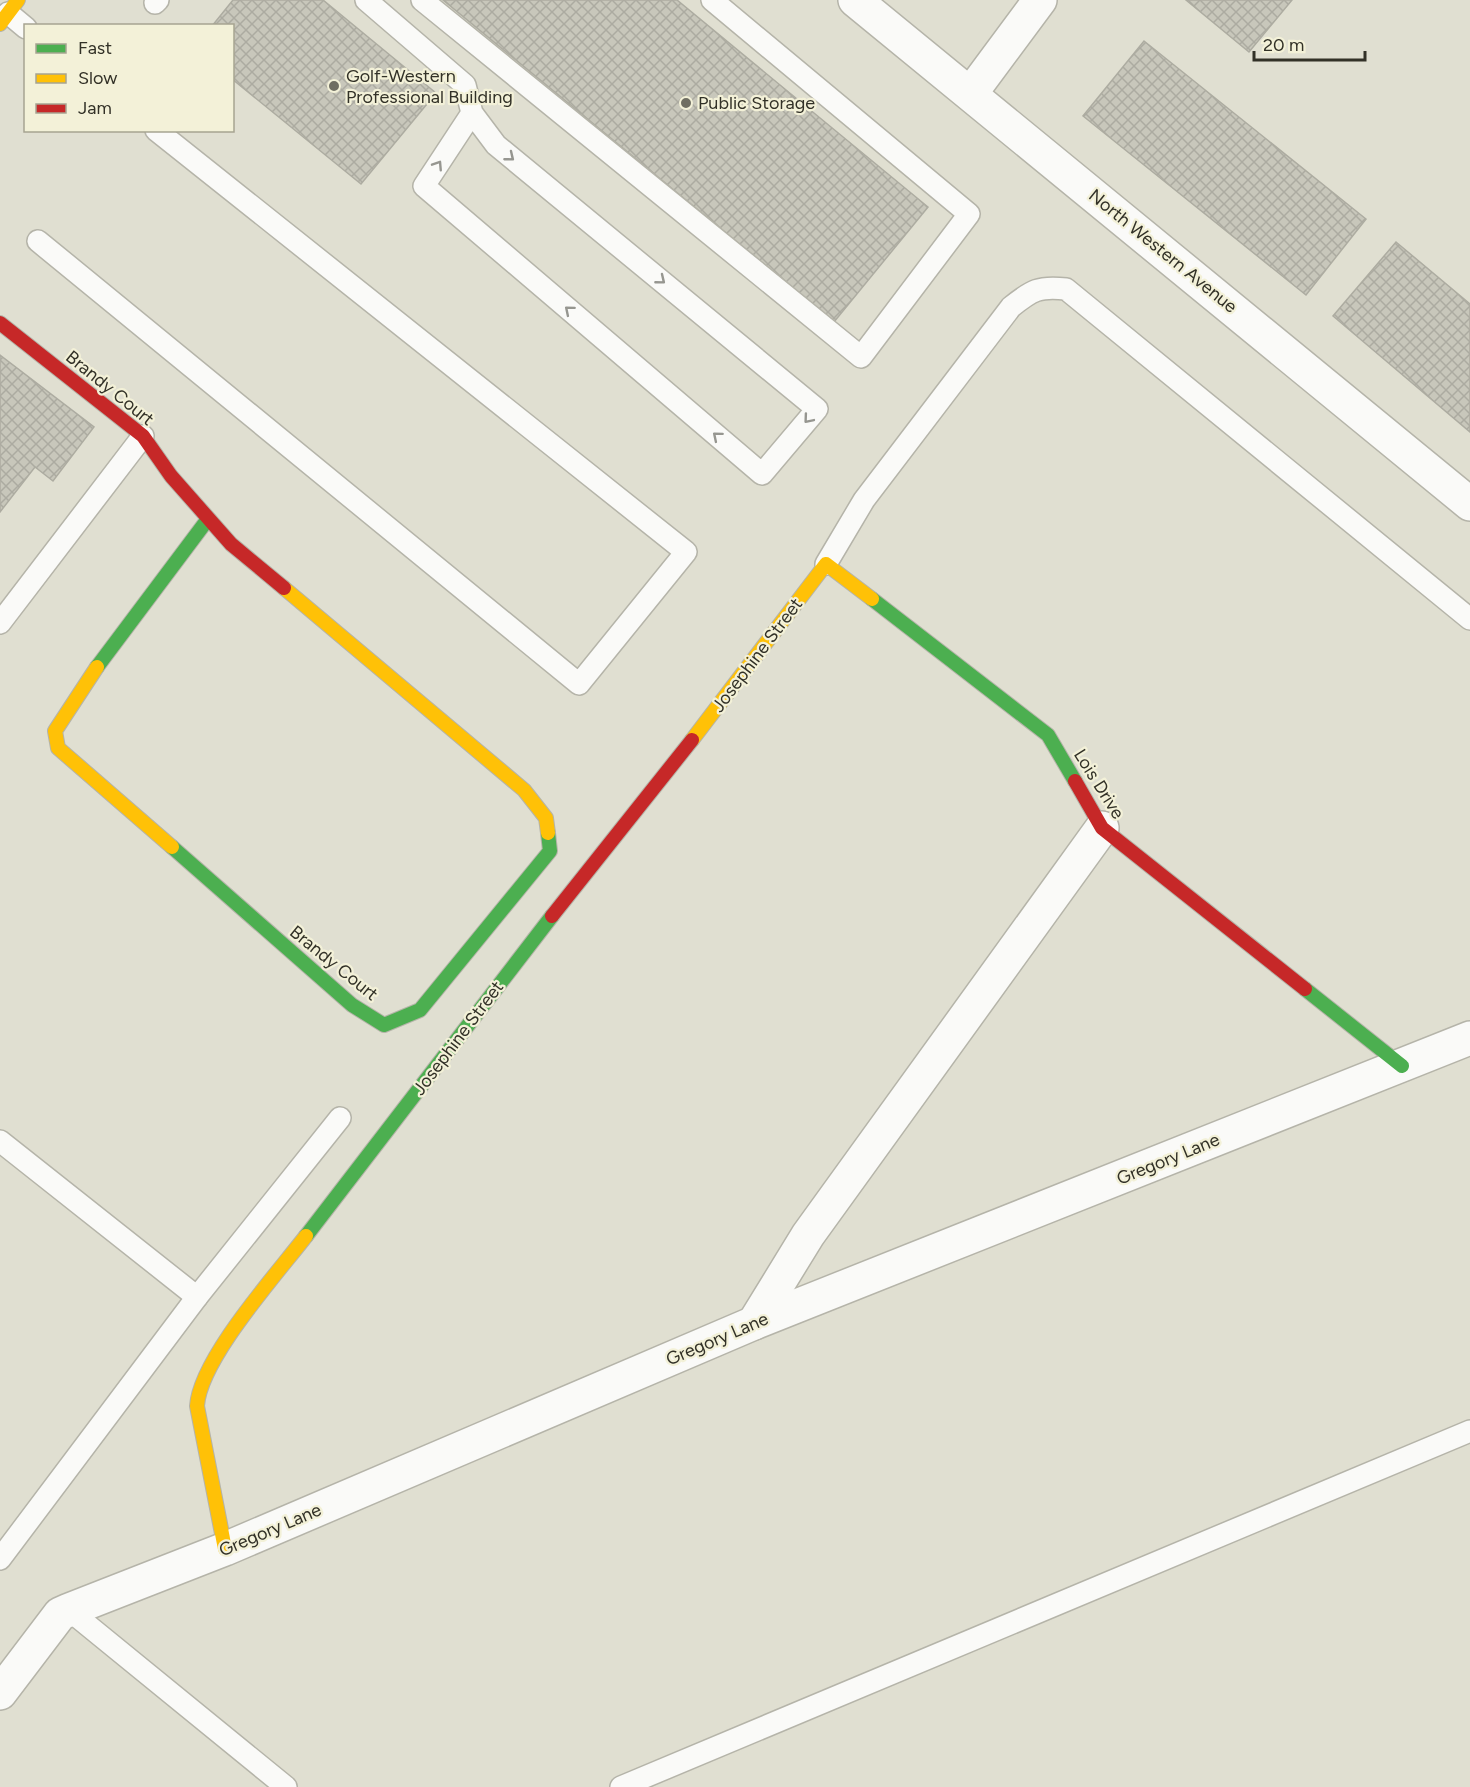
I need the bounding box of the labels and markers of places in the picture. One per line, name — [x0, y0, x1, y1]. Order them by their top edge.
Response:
place label: Golf-Western Professional Building — [346, 65, 513, 108]
marker: Golf-Western Professional Building — [327, 79, 341, 93]
place label: Public Storage — [698, 92, 815, 114]
marker: Public Storage — [679, 96, 693, 110]

